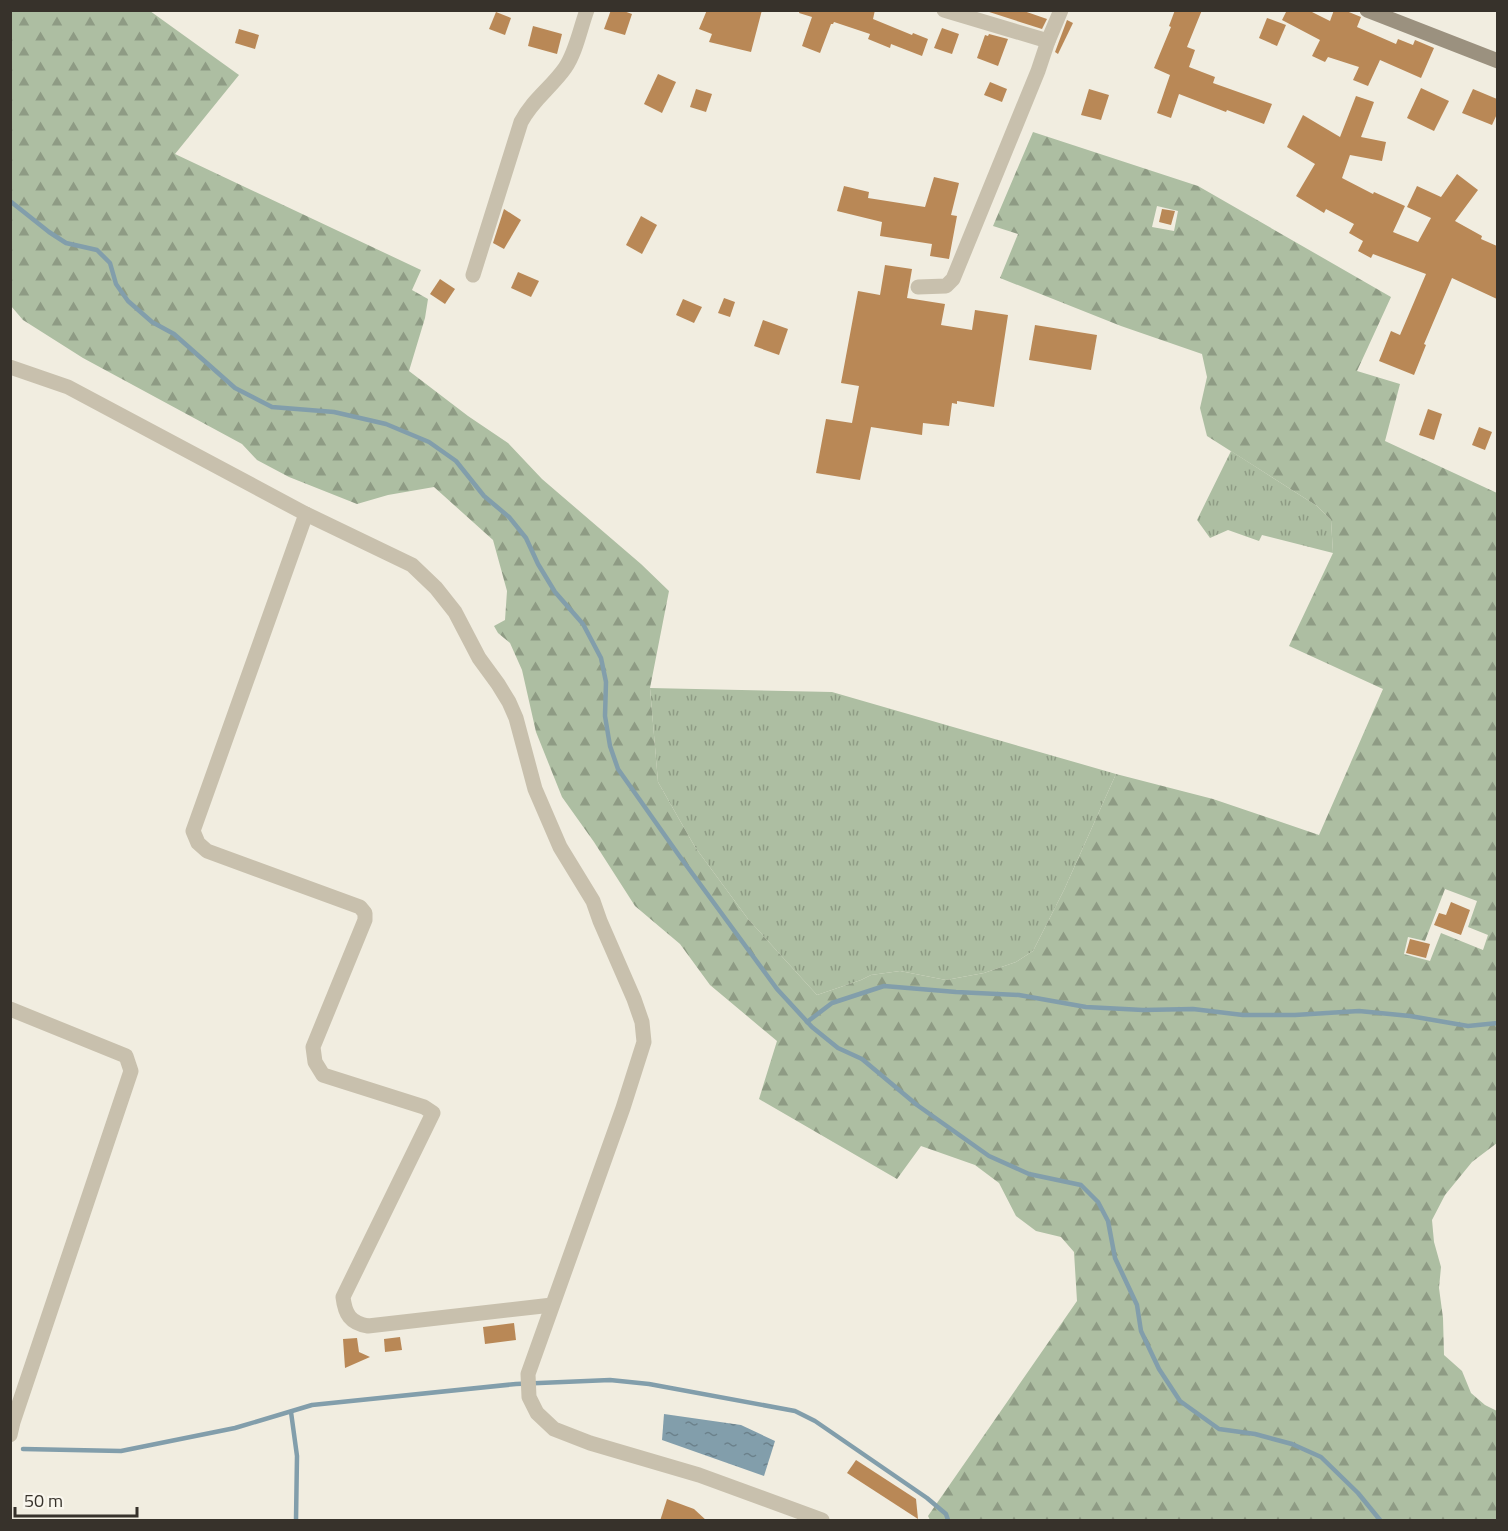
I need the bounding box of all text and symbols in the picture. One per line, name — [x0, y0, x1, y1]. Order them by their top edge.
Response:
scale bar — [15, 1480, 136, 1518]
text: 50 m — [24, 1487, 63, 1514]

